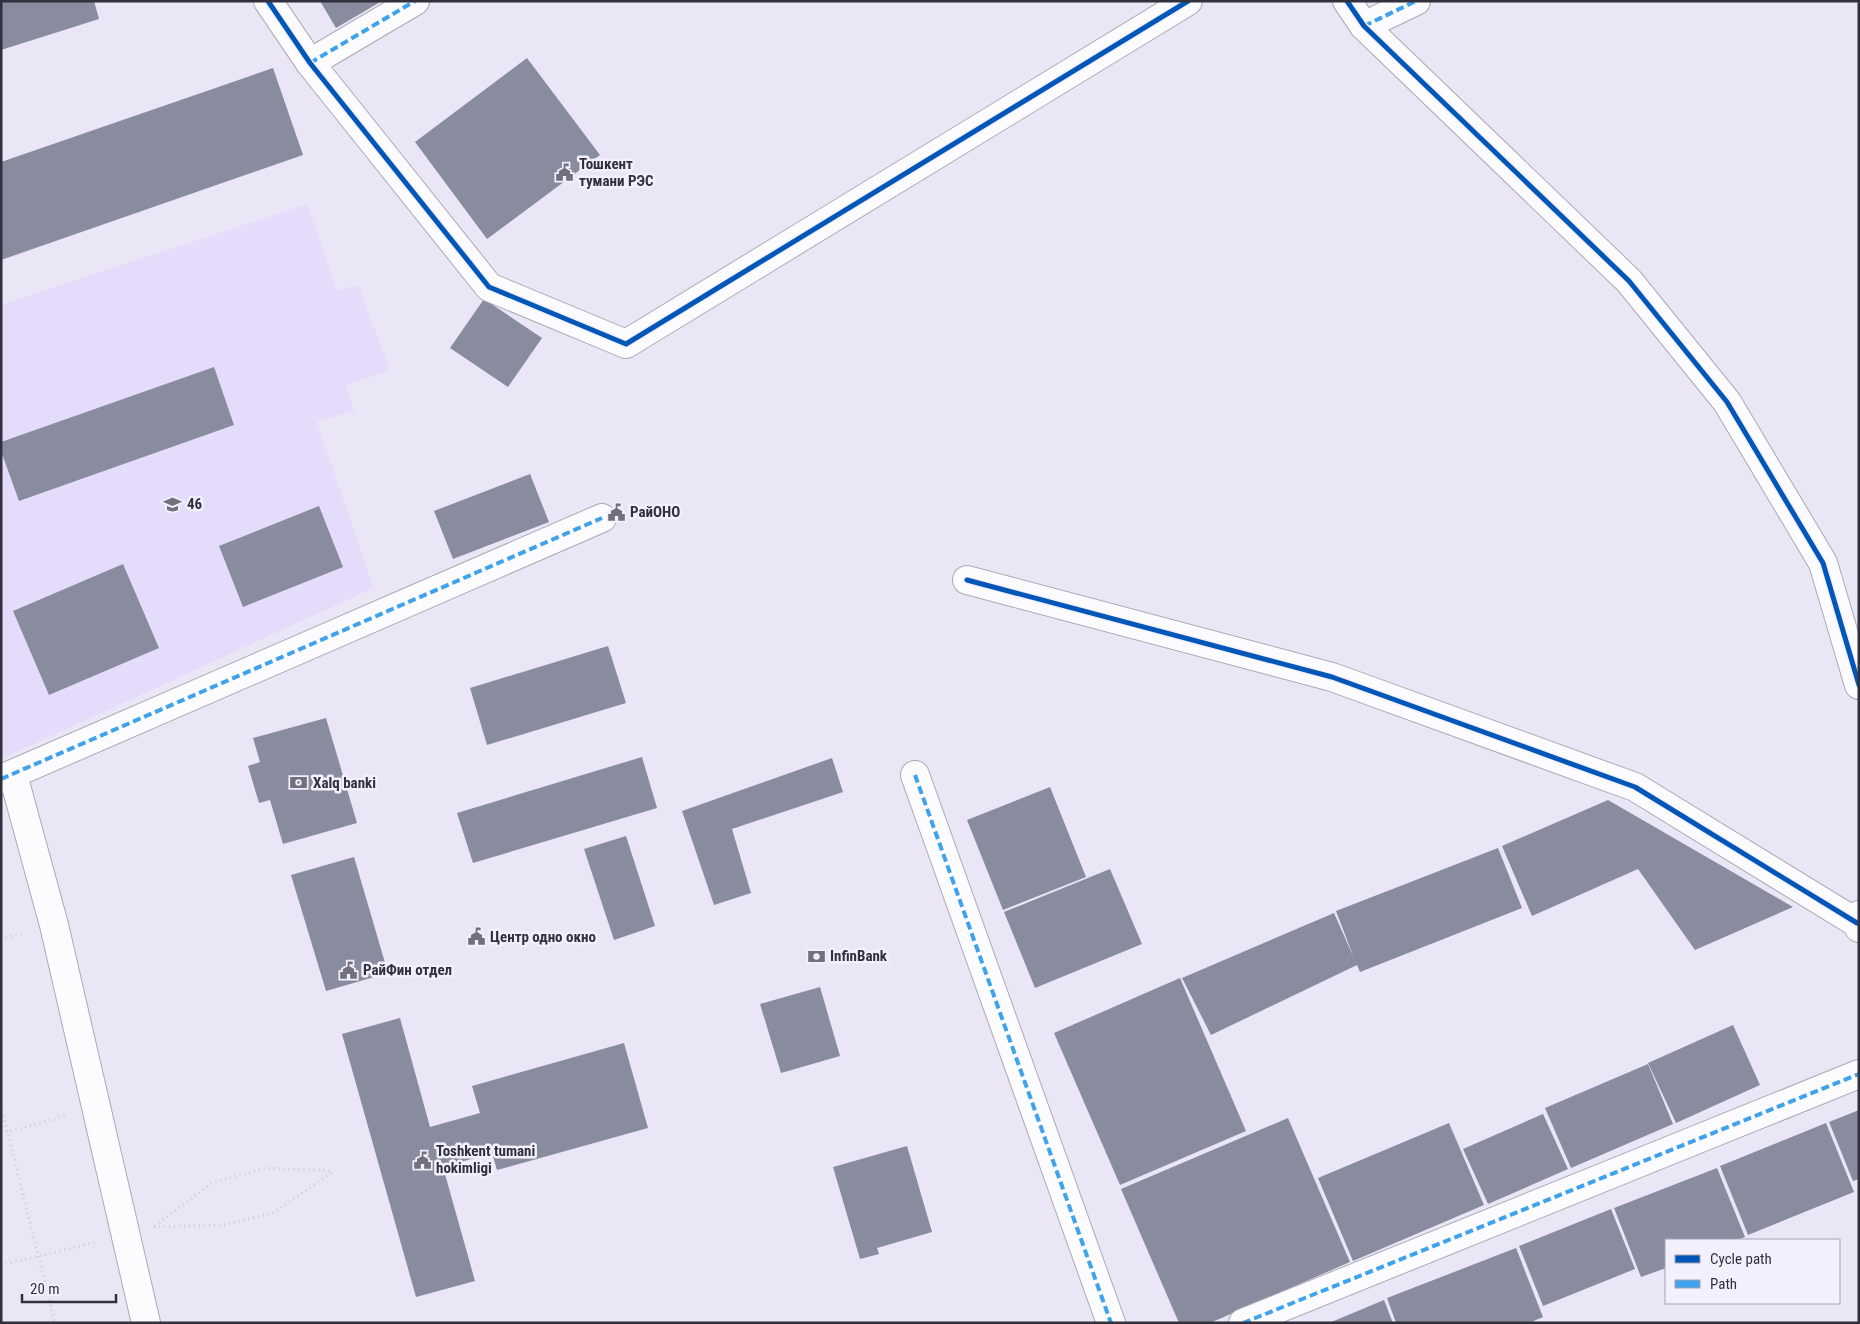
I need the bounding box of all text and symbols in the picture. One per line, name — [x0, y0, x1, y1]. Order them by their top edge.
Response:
place label: Тошкент тумани РЭС — [579, 155, 654, 190]
public building icon: Тошкент тумани РЭС — [555, 163, 575, 183]
school or university icon: 46 — [163, 494, 183, 514]
place label: 46 — [187, 495, 203, 513]
public building icon: РайОНО — [606, 502, 626, 522]
place label: РайОНО — [630, 503, 680, 521]
bank icon: Xalq banki — [289, 773, 309, 793]
place label: Xalq banki — [313, 774, 376, 792]
public building icon: Центр одно окно — [466, 927, 486, 947]
place label: Центр одно окно — [490, 928, 596, 946]
bank icon: InfinBank — [806, 946, 826, 966]
place label: InfinBank — [830, 947, 888, 965]
public building icon: РайФин отдел — [339, 960, 359, 980]
place label: РайФин отдел — [363, 961, 452, 979]
place label: Toshkent tumani hokimligi — [436, 1142, 535, 1177]
public building icon: Toshkent tumani hokimligi — [412, 1150, 432, 1170]
legend — [1665, 1239, 1840, 1304]
text: Cycle path — [1710, 1250, 1772, 1268]
scale bar — [22, 1272, 116, 1304]
text: Path — [1710, 1275, 1737, 1293]
text: 20 m — [30, 1280, 60, 1298]

